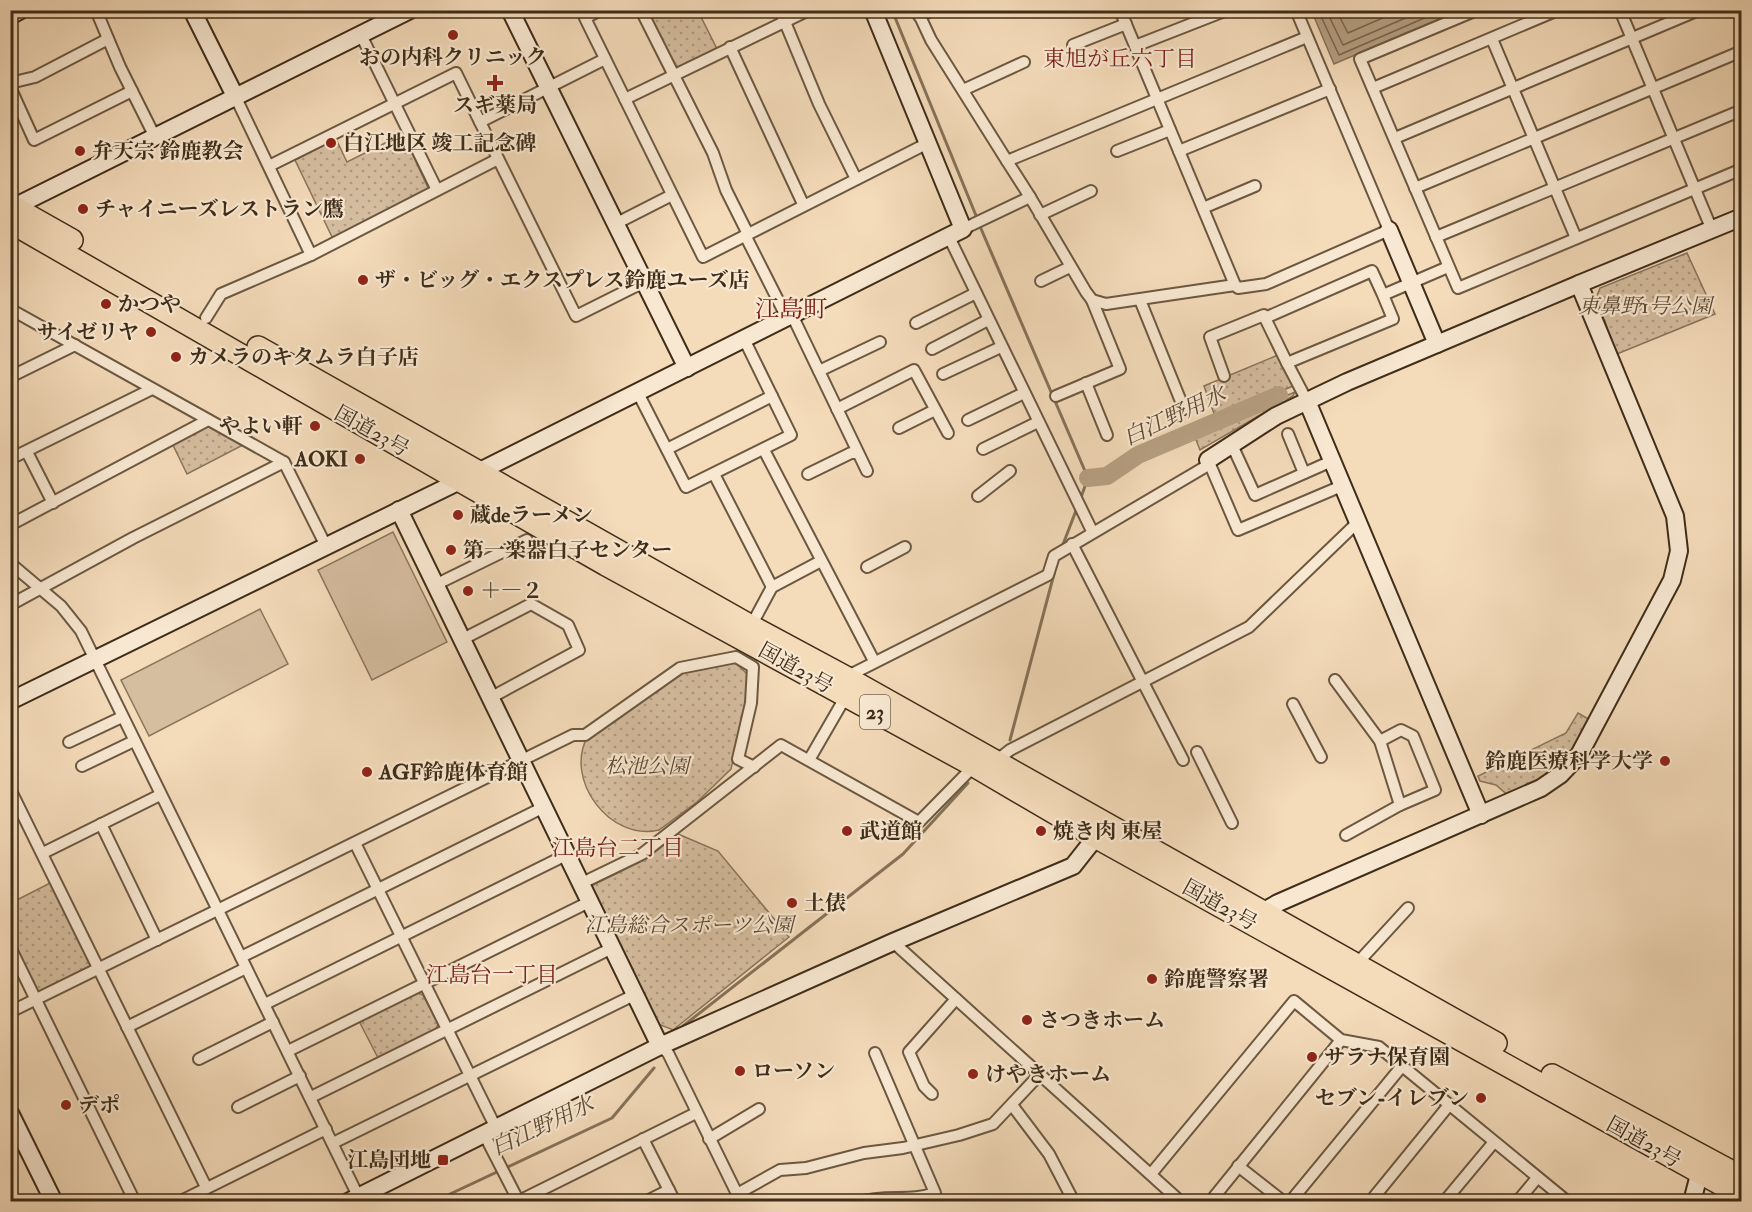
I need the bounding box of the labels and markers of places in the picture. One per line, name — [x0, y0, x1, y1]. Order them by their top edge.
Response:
marker: おの内科クリニック — [446, 28, 460, 42]
place label: おの内科クリニック — [359, 44, 547, 71]
marker: スギ薬局 — [488, 76, 502, 90]
place label: スギ薬局 — [453, 92, 537, 119]
place label: 白江地区 竣工記念碑 — [343, 130, 536, 157]
marker: 白江地区 竣工記念碑 — [324, 136, 338, 150]
place label: 弁天宗 鈴鹿教会 — [92, 138, 243, 165]
marker: 弁天宗 鈴鹿教会 — [73, 144, 87, 158]
place label: チャイニーズレストラン鷹 — [95, 196, 344, 223]
marker: チャイニーズレストラン鷹 — [76, 202, 90, 216]
place label: ザ・ビッグ・エクスプレス鈴鹿ユーズ店 — [375, 267, 749, 294]
marker: ザ・ビッグ・エクスプレス鈴鹿ユーズ店 — [356, 273, 370, 287]
place label: かつや — [118, 291, 181, 318]
marker: かつや — [99, 297, 113, 311]
place label: サイゼリヤ — [37, 319, 139, 346]
marker: サイゼリヤ — [144, 325, 158, 339]
place label: カメラのキタムラ白子店 — [188, 344, 419, 371]
marker: カメラのキタムラ白子店 — [169, 350, 183, 364]
place label: やよい軒 — [219, 413, 303, 440]
marker: やよい軒 — [308, 419, 322, 433]
place label: AOKI — [294, 446, 349, 473]
marker: AOKI — [353, 452, 367, 466]
place label: 蔵deラーメン — [470, 502, 593, 529]
marker: 蔵deラーメン — [451, 508, 465, 522]
place label: 第一楽器白子センター — [463, 537, 672, 564]
marker: 第一楽器白子センター — [444, 543, 458, 557]
place label: ＋―２ — [480, 578, 543, 605]
marker: ＋―２ — [461, 584, 475, 598]
place label: 鈴鹿医療科学大学 — [1485, 748, 1653, 775]
marker: 鈴鹿医療科学大学 — [1658, 754, 1672, 768]
place label: AGF鈴鹿体育館 — [378, 759, 528, 786]
marker: AGF鈴鹿体育館 — [360, 765, 374, 779]
place label: 武道館 — [859, 818, 922, 845]
place label: 焼き肉 東屋 — [1053, 818, 1162, 845]
marker: 武道館 — [840, 824, 854, 838]
marker: 焼き肉 東屋 — [1034, 824, 1048, 838]
place label: 土俵 — [804, 890, 846, 917]
marker: 土俵 — [785, 896, 799, 910]
place label: 鈴鹿警察署 — [1164, 966, 1269, 993]
marker: 鈴鹿警察署 — [1145, 972, 1159, 986]
place label: さつきホーム — [1039, 1007, 1165, 1034]
marker: さつきホーム — [1020, 1013, 1034, 1027]
place label: サラナ保育園 — [1324, 1044, 1450, 1071]
marker: サラナ保育園 — [1305, 1050, 1319, 1064]
place label: ローソン — [752, 1058, 835, 1085]
place label: けやきホーム — [985, 1061, 1111, 1088]
marker: ローソン — [733, 1064, 747, 1078]
marker: けやきホーム — [966, 1067, 980, 1081]
place label: セブン-イレブン — [1315, 1085, 1469, 1112]
marker: セブン-イレブン — [1474, 1091, 1488, 1105]
place label: デポ — [78, 1092, 120, 1119]
marker: デポ — [59, 1098, 73, 1112]
place label: 江島団地 — [347, 1147, 431, 1174]
marker: 江島団地 — [436, 1153, 450, 1167]

